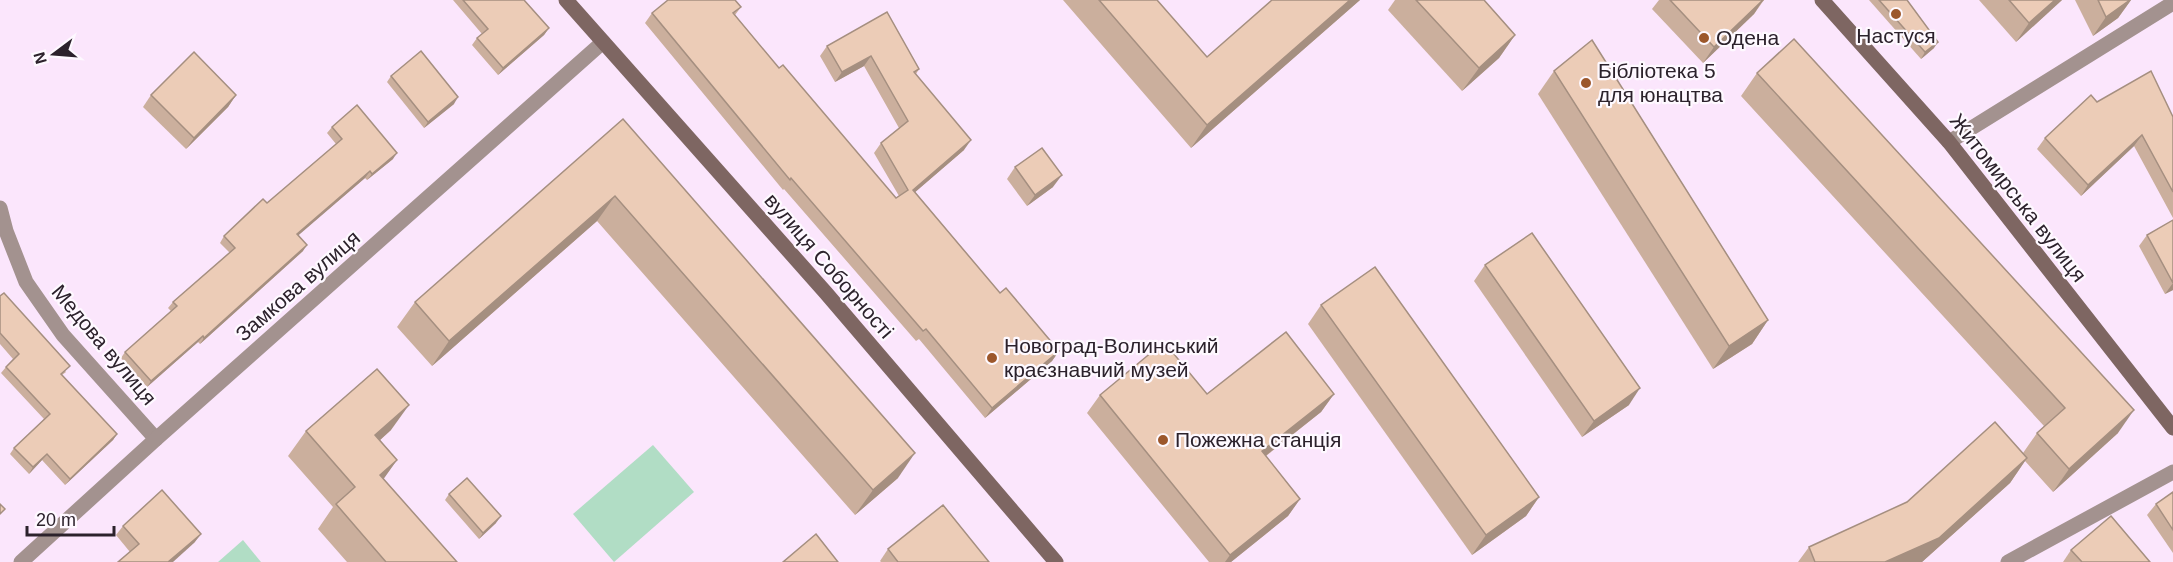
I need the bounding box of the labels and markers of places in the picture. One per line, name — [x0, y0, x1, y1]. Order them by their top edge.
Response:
marker: Настуся — [1889, 7, 1903, 21]
place label: Настуся — [1856, 24, 1936, 47]
place label: Одена — [1716, 26, 1779, 49]
marker: Одена — [1697, 31, 1711, 45]
place label: Бібліотека 5 для юнацтва — [1598, 59, 1723, 106]
marker: Бібліотека 5 для юнацтва — [1579, 76, 1593, 90]
place label: Новоград-Волинський краєзнавчий музей — [1004, 334, 1219, 381]
marker: Новоград-Волинський краєзнавчий музей — [985, 351, 999, 365]
place label: Пожежна станція — [1175, 428, 1341, 451]
marker: Пожежна станція — [1156, 433, 1170, 447]

